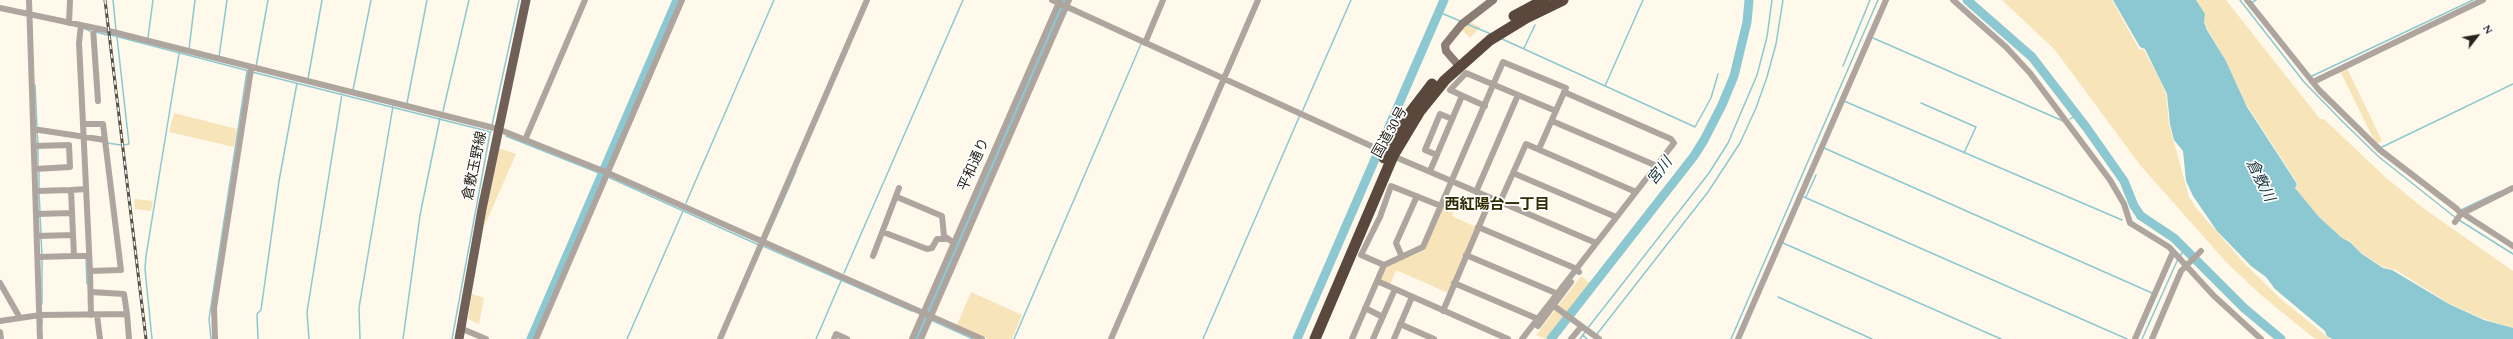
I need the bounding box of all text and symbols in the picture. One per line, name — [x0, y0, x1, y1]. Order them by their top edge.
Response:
north arrow — [2457, 16, 2497, 56]
text: N — [2478, 21, 2497, 38]
street label: 国道30号 — [1370, 104, 1412, 162]
street label: 倉敷玉野線 — [461, 130, 491, 202]
street label: 平和通り — [956, 136, 994, 194]
water label: 宮川 — [1645, 155, 1677, 189]
water label: 倉敷川 — [2241, 157, 2277, 205]
district label: 西紅陽台一丁目 — [1445, 197, 1549, 215]

